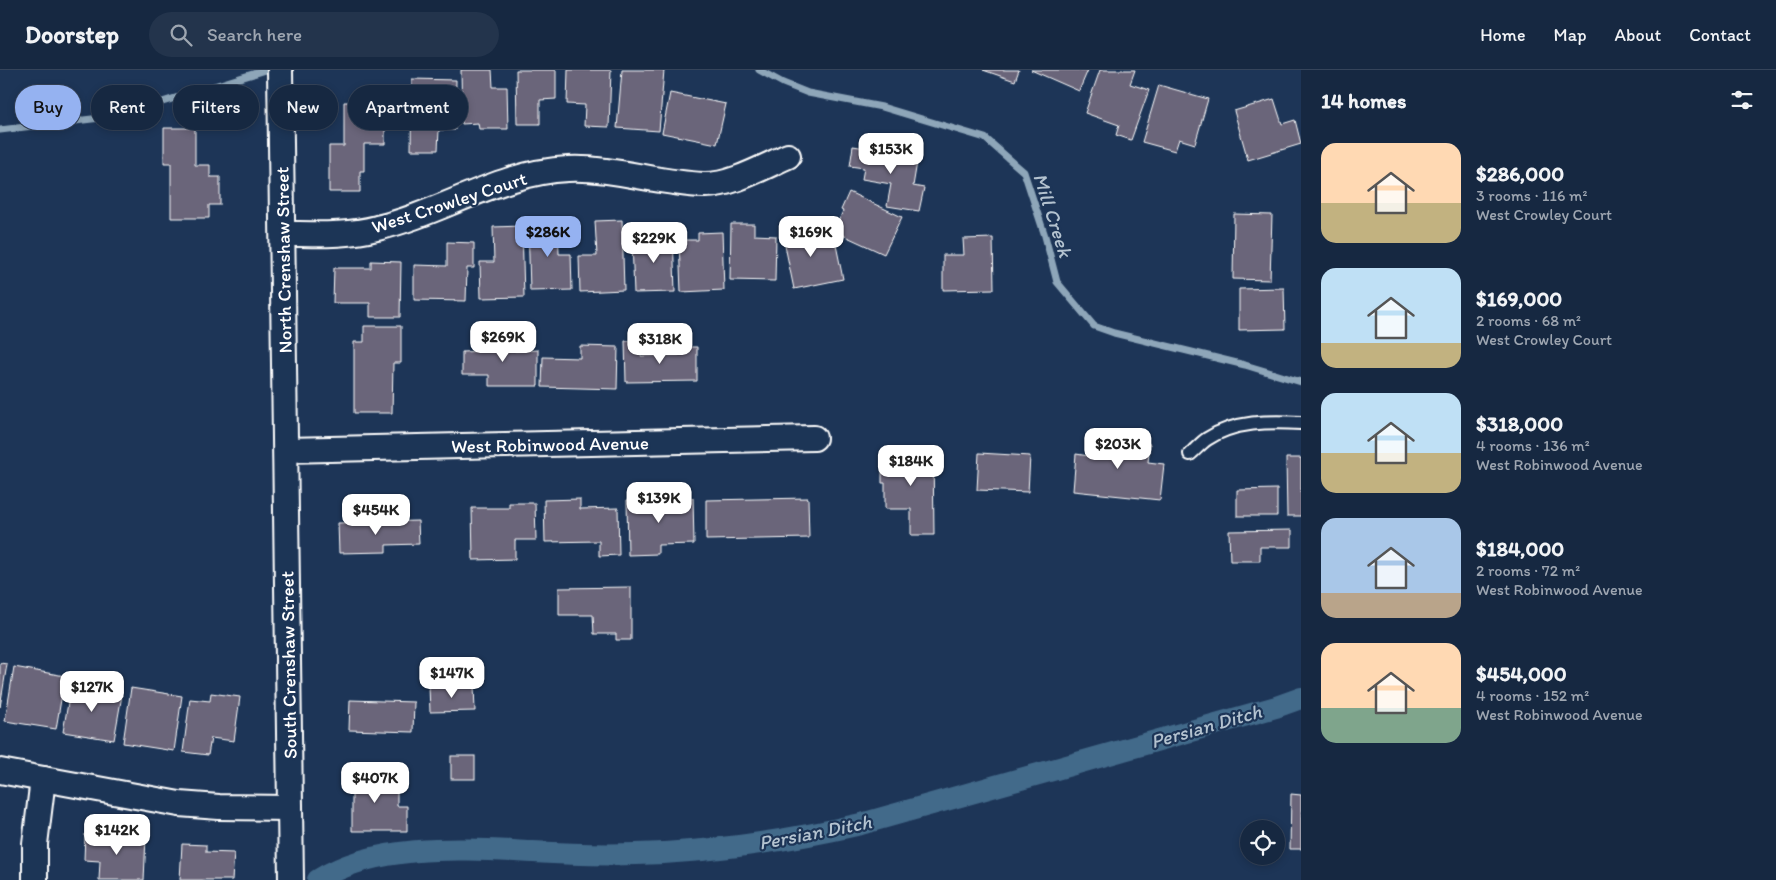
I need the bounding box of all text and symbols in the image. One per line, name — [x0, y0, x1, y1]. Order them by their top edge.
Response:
search box — [149, 12, 499, 57]
text: Doorstep — [25, 20, 119, 49]
icon: search — [167, 21, 195, 49]
text: Search here — [207, 23, 302, 46]
text: Home — [1480, 24, 1526, 46]
text: Map — [1554, 24, 1587, 46]
text: About — [1615, 24, 1661, 46]
text: Contact — [1689, 24, 1751, 46]
chip: Buy — [15, 85, 81, 130]
chip: Rent — [91, 85, 163, 130]
chip: Filters — [173, 85, 259, 130]
chip: New — [269, 85, 338, 130]
chip: Apartment — [348, 85, 468, 130]
icon: filters — [1728, 86, 1756, 114]
text: 14 homes — [1321, 88, 1406, 113]
pin: $153K — [856, 132, 926, 175]
text: $153K — [870, 139, 912, 158]
text: $286,000 — [1476, 161, 1564, 186]
icon: home — [1361, 163, 1421, 223]
street label: North Crenshaw Street — [270, 167, 297, 353]
street label: West Crowley Court — [369, 167, 530, 238]
water label: Mill Creek — [1028, 170, 1078, 262]
text: 3 rooms · 116 m² — [1476, 186, 1587, 205]
text: West Crowley Court — [1476, 205, 1612, 224]
pin: $286K — [513, 216, 583, 258]
pin: $169K — [776, 216, 846, 258]
text: $286K — [526, 222, 570, 241]
pin: $229K — [619, 222, 689, 264]
text: $169K — [790, 222, 832, 241]
text: $229K — [632, 228, 676, 247]
text: $169,000 — [1476, 286, 1562, 311]
icon: home — [1361, 288, 1421, 348]
text: 2 rooms · 68 m² — [1476, 311, 1581, 330]
pin: $269K — [468, 320, 538, 363]
pin: $318K — [625, 322, 695, 365]
text: $269K — [481, 327, 525, 346]
text: $318K — [638, 329, 682, 348]
text: West Crowley Court — [1476, 330, 1612, 349]
text: $318,000 — [1476, 411, 1563, 436]
icon: home — [1361, 413, 1421, 473]
pin: $203K — [1083, 428, 1153, 470]
street label: West Robinwood Avenue — [451, 431, 649, 458]
text: $203K — [1095, 434, 1141, 453]
text: 4 rooms · 136 m² — [1476, 436, 1590, 455]
pin: $184K — [876, 444, 946, 487]
text: $184K — [889, 451, 933, 470]
text: West Robinwood Avenue — [1476, 455, 1643, 474]
pin: $139K — [624, 482, 694, 524]
text: $139K — [638, 488, 680, 507]
pin: $454K — [341, 494, 411, 536]
text: $454K — [353, 500, 399, 519]
text: $184,000 — [1476, 536, 1564, 561]
icon: home — [1361, 538, 1421, 598]
text: 2 rooms · 72 m² — [1476, 561, 1580, 580]
street label: South Crenshaw Street — [275, 571, 302, 759]
text: West Robinwood Avenue — [1476, 580, 1643, 599]
pin: $147K — [417, 656, 487, 699]
text: $454,000 — [1476, 661, 1567, 686]
text: $147K — [430, 663, 474, 682]
icon: home — [1361, 663, 1421, 723]
pin: $127K — [57, 670, 127, 713]
text: $127K — [71, 677, 113, 696]
text: 4 rooms · 152 m² — [1476, 686, 1589, 705]
water label: Persian Ditch — [1148, 699, 1265, 753]
text: West Robinwood Avenue — [1476, 705, 1643, 724]
pin: $407K — [340, 762, 410, 804]
text: $407K — [352, 768, 398, 787]
water label: Persian Ditch — [757, 809, 874, 855]
pin: $142K — [82, 814, 152, 856]
text: $142K — [95, 820, 139, 839]
map controls — [1240, 820, 1285, 865]
button: locate — [1240, 820, 1285, 865]

